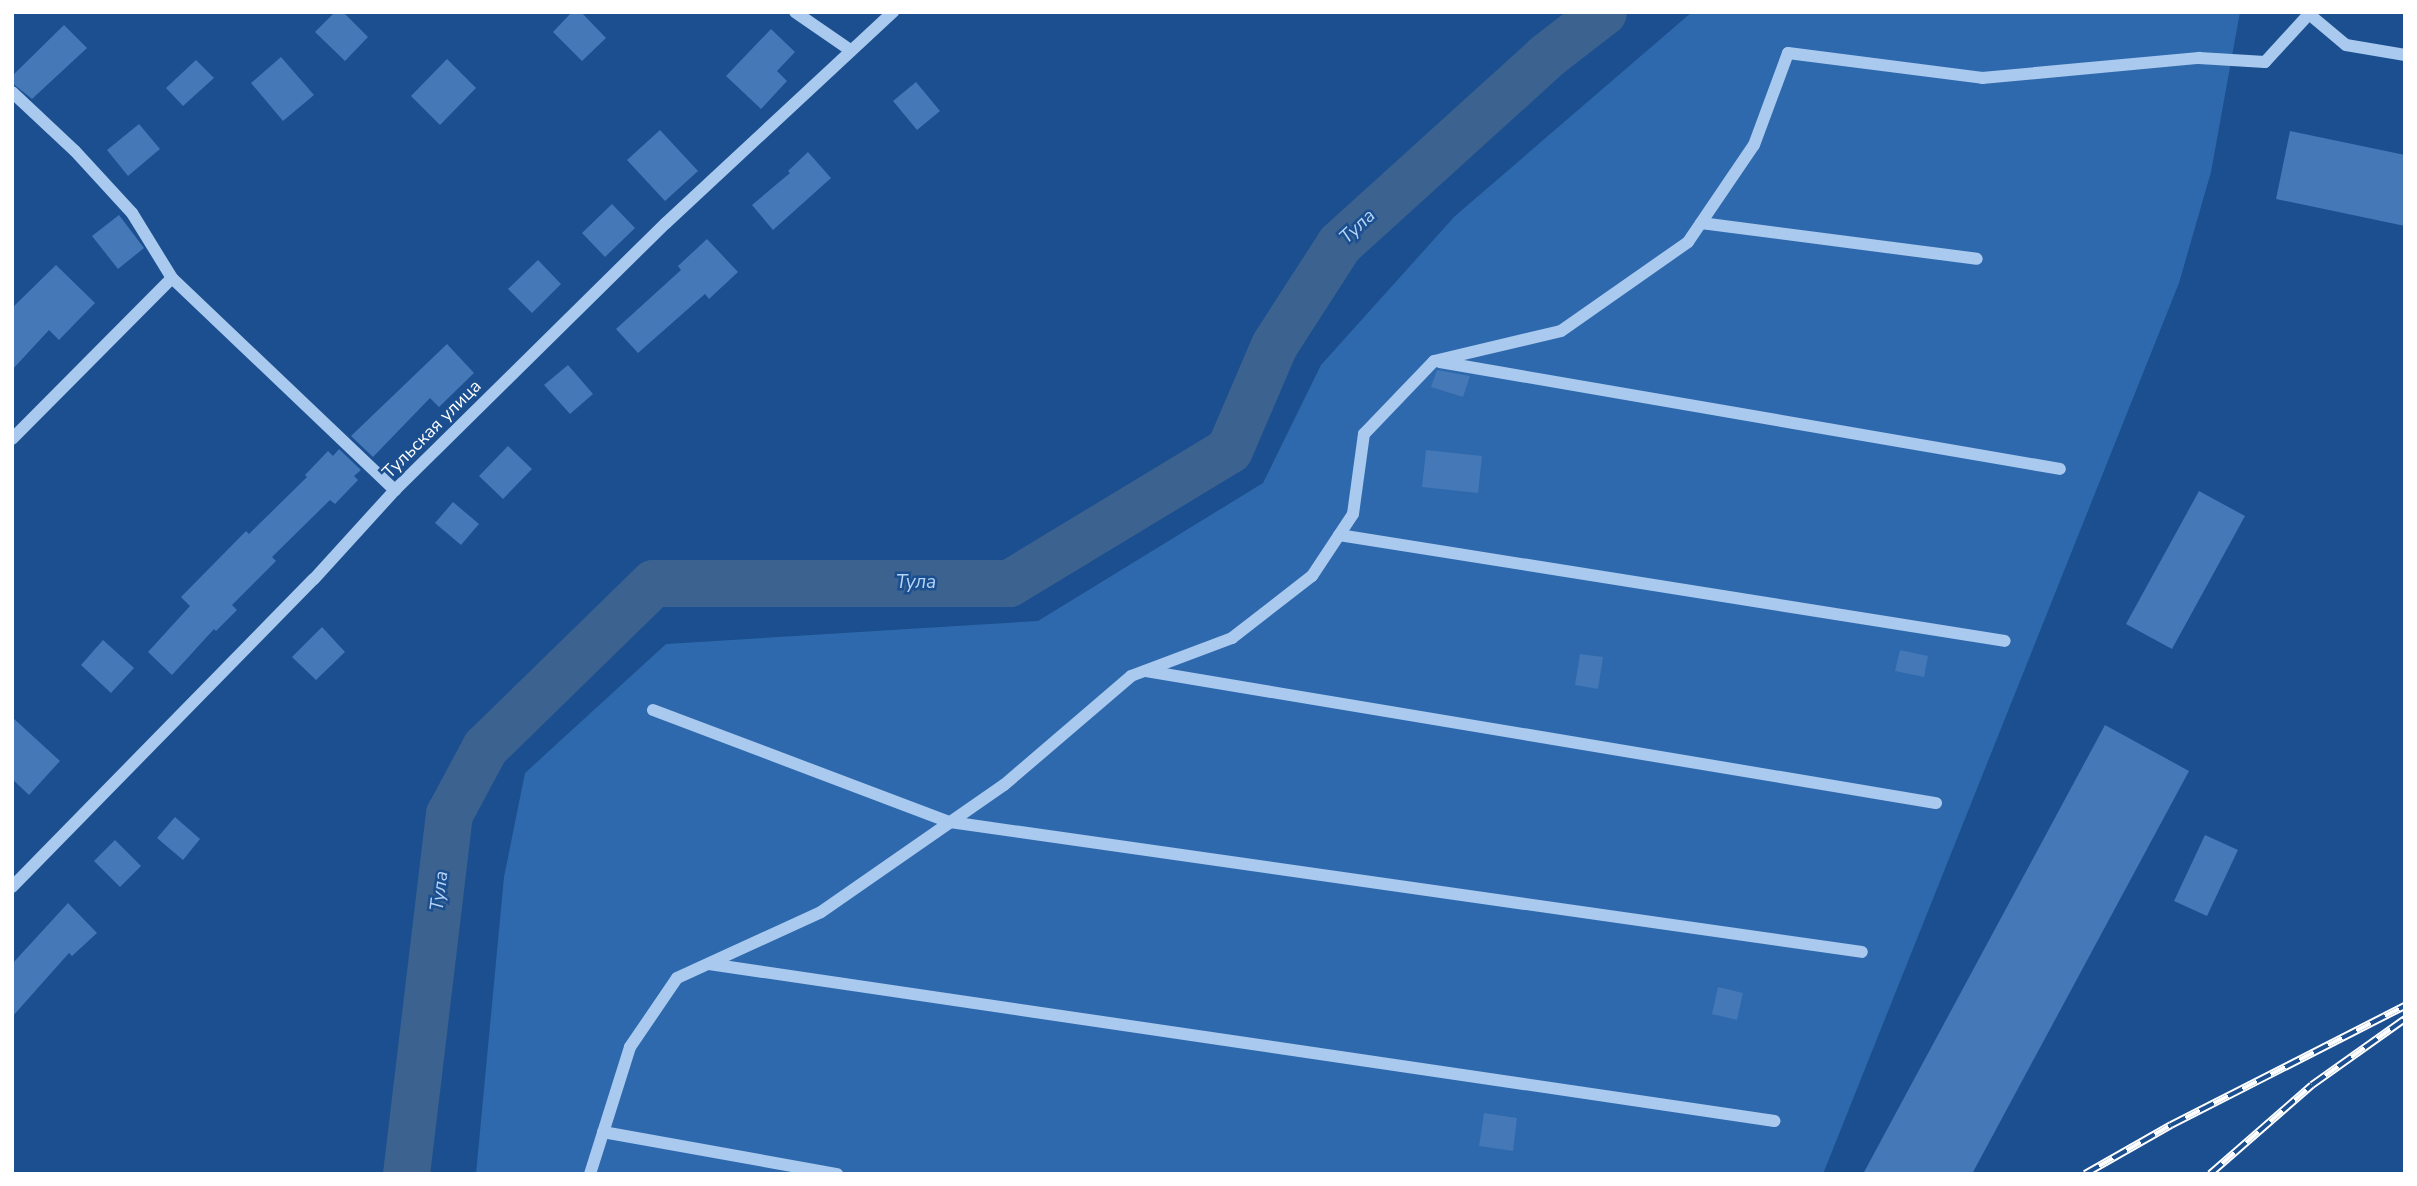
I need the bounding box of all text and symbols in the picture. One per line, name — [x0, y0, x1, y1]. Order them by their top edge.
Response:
water label: Тула — [1335, 205, 1381, 249]
street label: Тульская улица — [378, 375, 486, 483]
water label: Тула — [896, 572, 936, 594]
water label: Тула — [426, 869, 454, 913]

